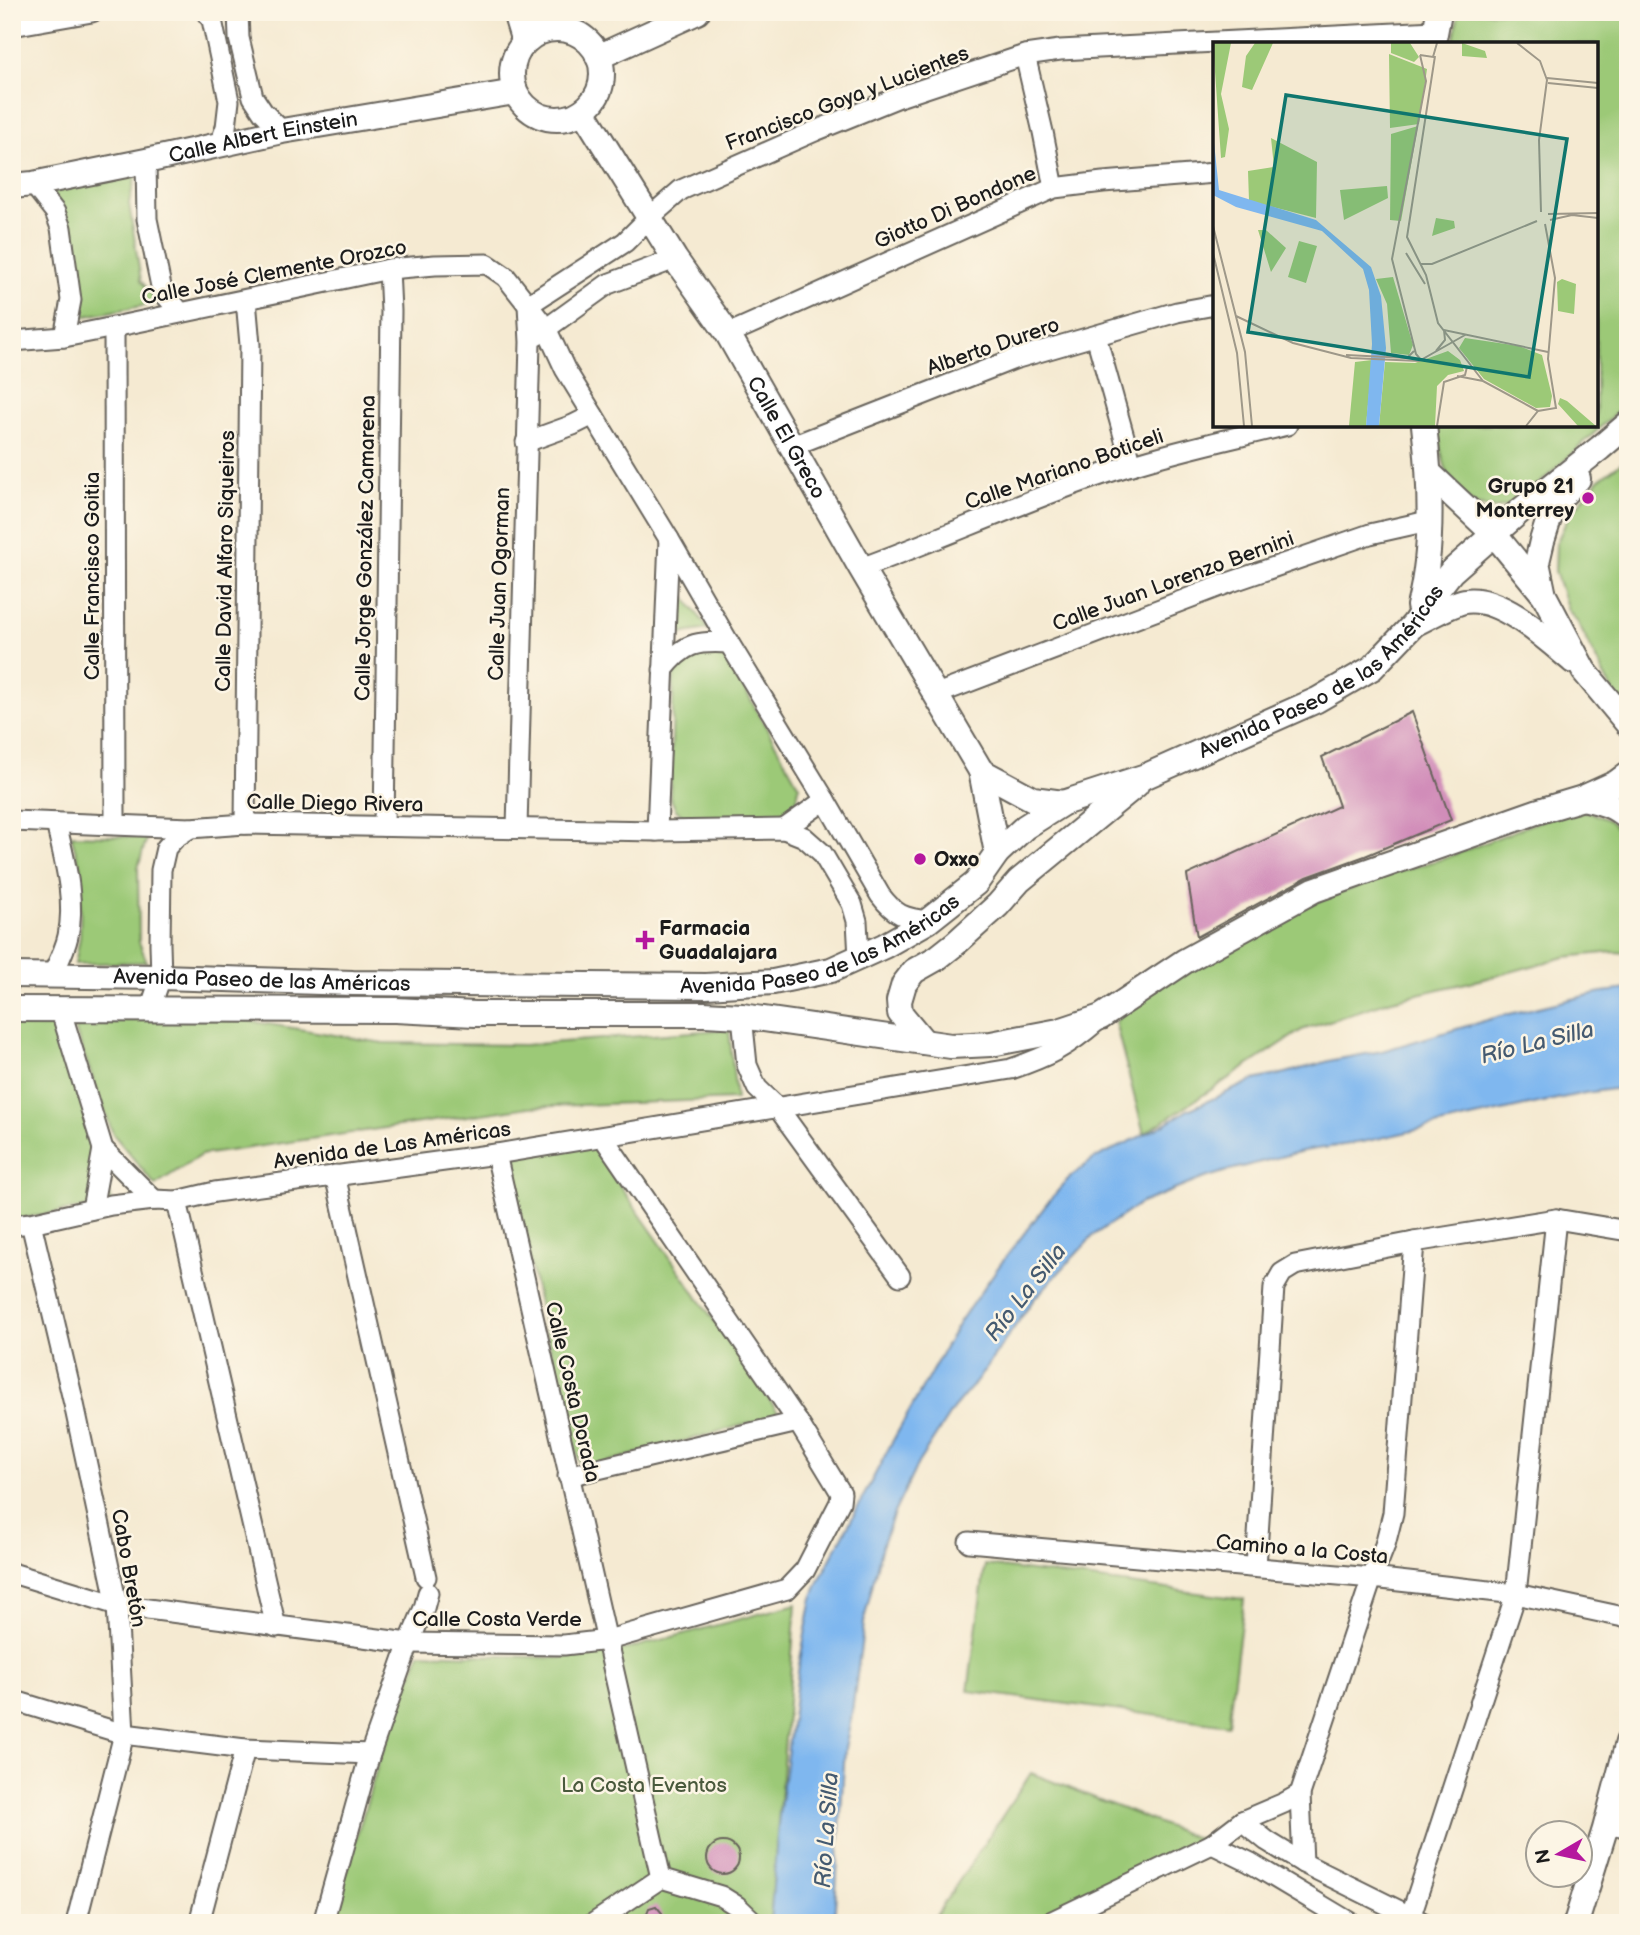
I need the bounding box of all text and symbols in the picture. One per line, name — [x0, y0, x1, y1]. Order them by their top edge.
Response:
street label: Francisco Goya y Lucientes — [722, 40, 972, 156]
inset map — [1213, 42, 1598, 427]
street label: Calle Albert Einstein — [166, 107, 359, 169]
street label: Giotto Di Bondone — [870, 161, 1040, 254]
street label: Calle José Clemente Orozco — [139, 234, 409, 310]
street label: Alberto Durero — [924, 312, 1063, 381]
street label: Calle El Greco — [742, 372, 831, 503]
street label: Calle Jorge González Camarena — [350, 395, 381, 701]
street label: Calle Mariano Boticeli — [961, 424, 1167, 515]
street label: Calle David Alfaro Siqueiros — [211, 430, 240, 692]
street label: Calle Francisco Goitia — [80, 472, 105, 680]
place label: Grupo 21 Monterrey — [1475, 474, 1574, 523]
street label: Calle Juan Ogorman — [484, 487, 515, 681]
marker: Grupo 21 Monterrey — [1580, 490, 1596, 506]
street label: Calle Juan Lorenzo Bernini — [1049, 526, 1297, 637]
street label: Avenida Paseo de las Américas — [1195, 580, 1449, 764]
street label: Calle Diego Rivera — [246, 789, 424, 818]
place label: Oxxo — [934, 847, 980, 872]
marker: Oxxo — [912, 851, 928, 867]
street label: Avenida Paseo de las Américas — [680, 889, 965, 999]
place label: Farmacia Guadalajara — [659, 916, 778, 965]
marker: Farmacia Guadalajara — [637, 932, 653, 948]
street label: Avenida Paseo de las Américas — [113, 964, 411, 996]
water label: Río La Silla — [1478, 1015, 1597, 1071]
street label: Avenida de Las Américas — [272, 1116, 512, 1175]
water label: Río La Silla — [979, 1238, 1073, 1347]
street label: Calle Costa Dorada — [540, 1299, 605, 1485]
street label: Cabo Bretón — [106, 1507, 151, 1629]
street label: Camino a la Costa — [1215, 1529, 1389, 1569]
street label: Calle Costa Verde — [412, 1607, 582, 1632]
water label: Río La Silla — [809, 1771, 845, 1889]
park label: La Costa Eventos — [561, 1773, 727, 1798]
north arrow — [1524, 1820, 1594, 1890]
text: N — [1531, 1848, 1556, 1865]

